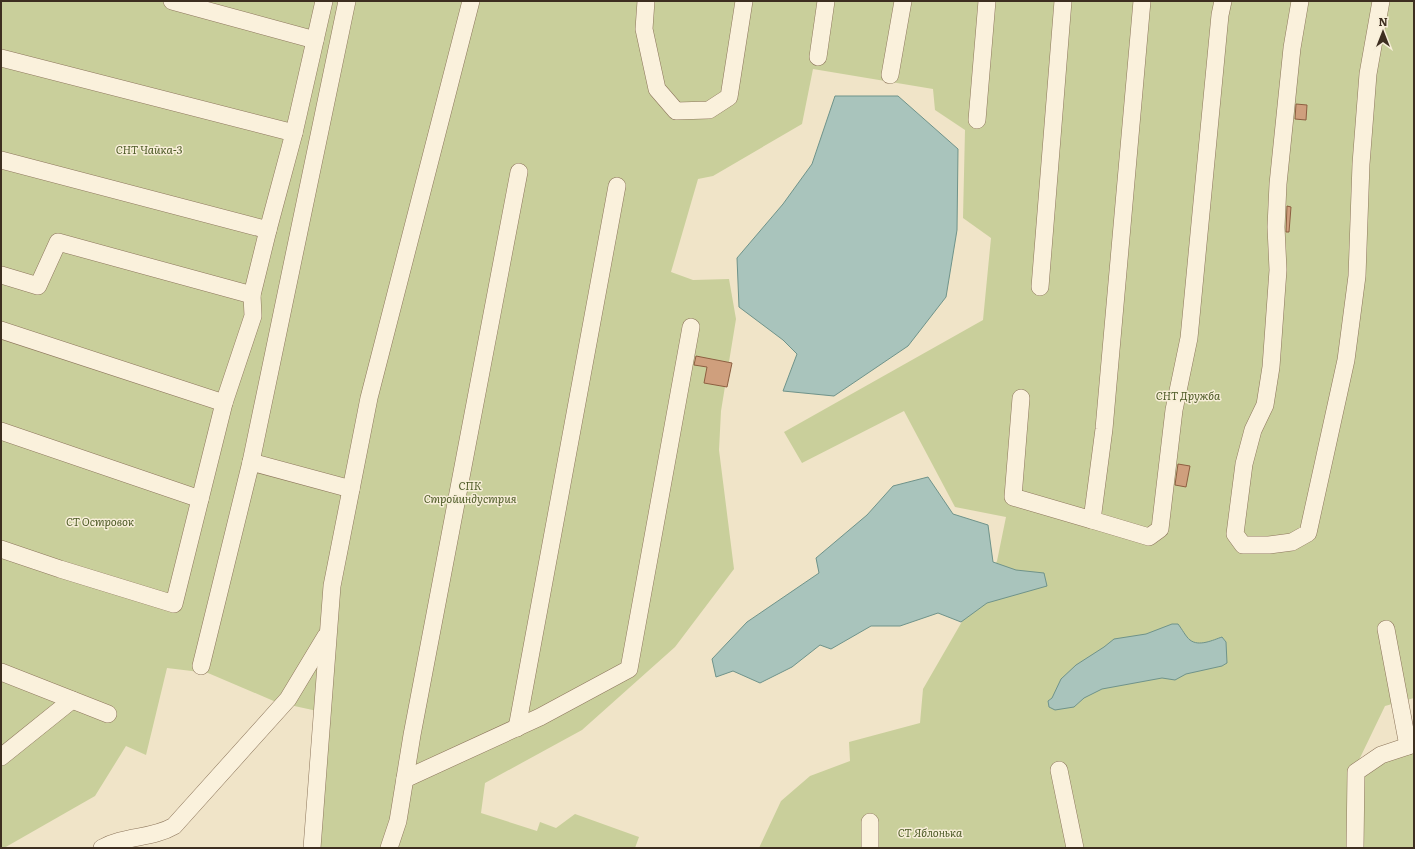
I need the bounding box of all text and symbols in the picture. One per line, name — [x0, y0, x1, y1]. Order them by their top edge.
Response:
north arrow — [1363, 12, 1403, 52]
text: N — [1378, 13, 1388, 29]
park label: СНТ Чайка-3 — [116, 141, 182, 157]
park label: СНТ Дружба — [1156, 387, 1221, 403]
park label: СПК Стройиндустрия — [424, 477, 517, 506]
park label: СТ Островок — [66, 513, 134, 529]
park label: СТ Яблонька — [898, 824, 963, 840]

